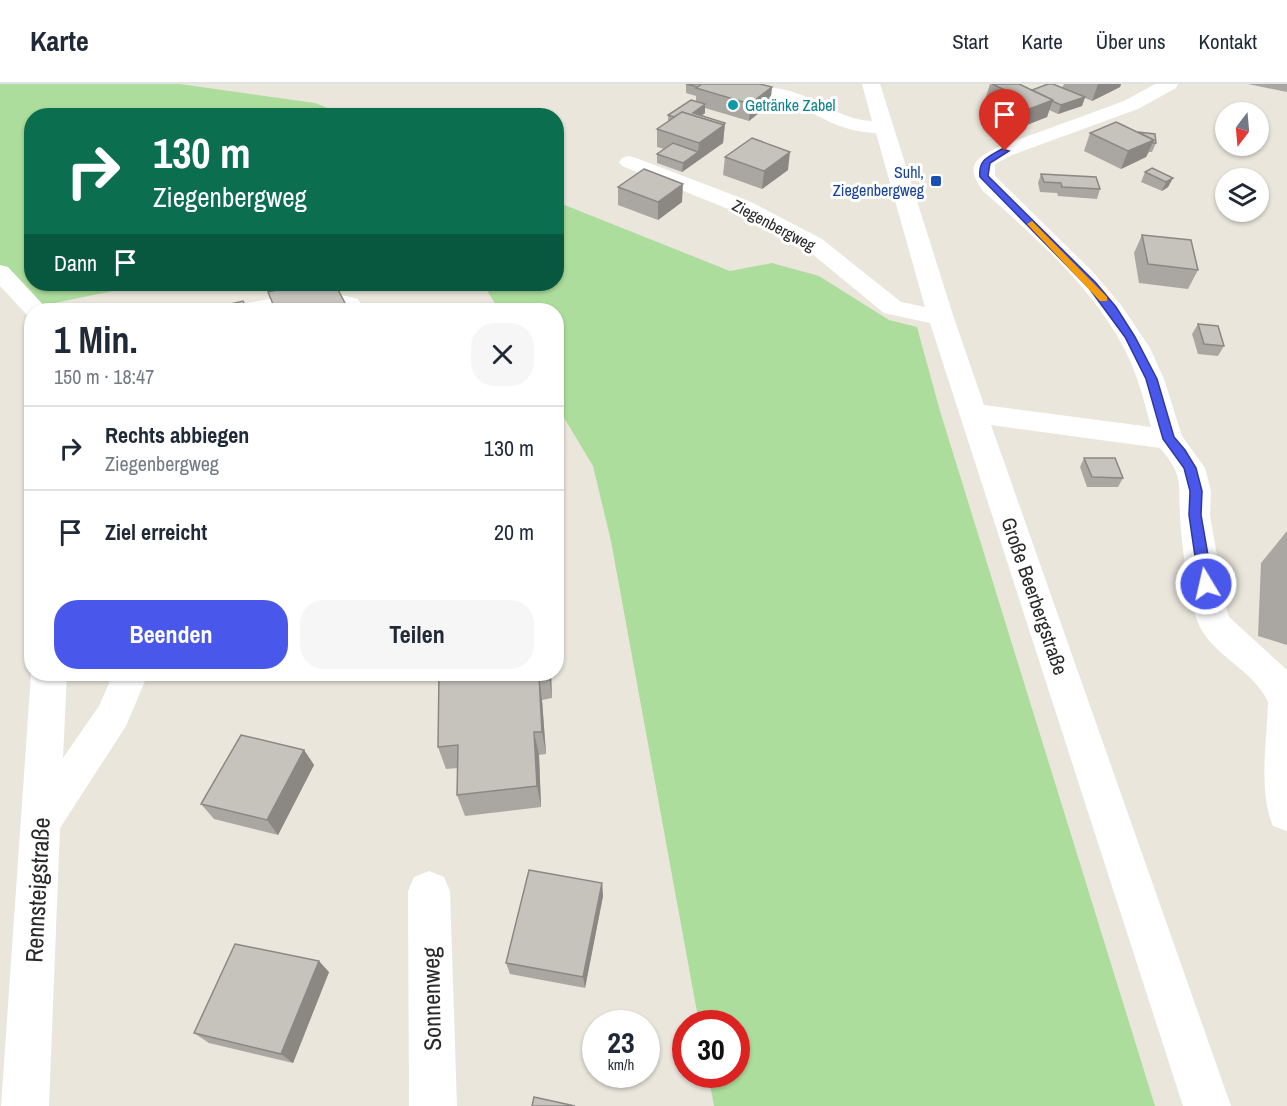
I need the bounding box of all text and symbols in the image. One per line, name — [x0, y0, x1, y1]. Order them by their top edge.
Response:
text: Karte — [30, 22, 89, 60]
text: Start — [952, 27, 989, 56]
text: Karte — [1022, 27, 1063, 56]
text: Über uns — [1096, 27, 1166, 56]
text: Kontakt — [1199, 27, 1257, 56]
pin — [979, 89, 1030, 151]
place label: Getränke Zabel — [745, 94, 836, 116]
marker: Getränke Zabel — [726, 98, 740, 112]
icon: arrive — [988, 98, 1021, 131]
north arrow — [1215, 102, 1269, 156]
map controls — [1215, 102, 1269, 222]
text: 130 m — [153, 125, 251, 181]
icon: right — [54, 132, 132, 210]
place label: Suhl, Ziegenbergweg — [833, 161, 925, 201]
button: layers — [1215, 168, 1269, 222]
marker: Suhl, Ziegenbergweg — [929, 174, 943, 188]
text: Ziegenbergweg — [153, 179, 307, 215]
street label: Ziegenbergweg — [729, 194, 820, 256]
icon: arrive — [109, 246, 142, 279]
text: Dann — [54, 248, 97, 278]
text: 1 Min. — [54, 316, 138, 364]
button: close — [471, 323, 534, 386]
text: 150 m · 18:47 — [54, 363, 154, 390]
text: Rechts abbiegen — [105, 420, 249, 450]
icon: right — [54, 432, 87, 465]
text: 130 m — [484, 433, 534, 463]
text: Ziegenbergweg — [105, 450, 219, 477]
street label: Große Beerbergstraße — [995, 514, 1075, 678]
icon: arrive — [54, 516, 87, 549]
text: Ziel erreicht — [105, 517, 207, 547]
text: 20 m — [494, 517, 534, 547]
position arrow — [1174, 552, 1238, 616]
button: Beenden — [54, 600, 288, 669]
button: Teilen — [300, 600, 534, 669]
street label: Rennsteigstraße — [17, 817, 57, 963]
street label: Sonnenweg — [414, 947, 448, 1051]
speed limit sign: 30 — [672, 1010, 750, 1088]
text: 23 — [607, 1022, 635, 1062]
text: km/h — [608, 1054, 634, 1075]

